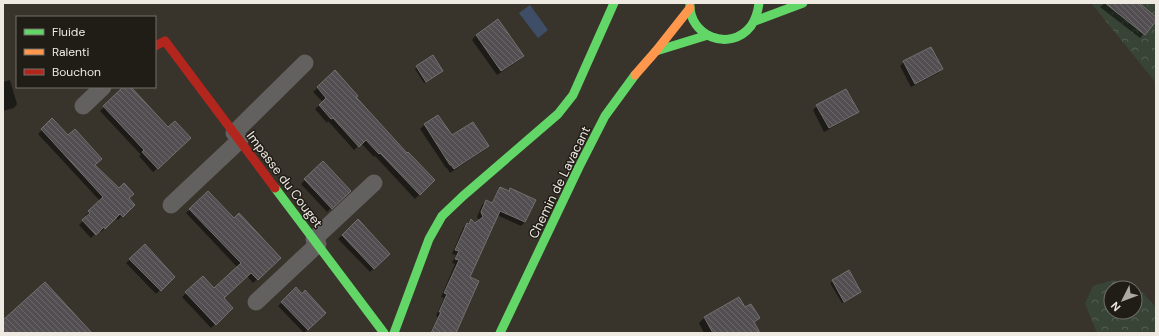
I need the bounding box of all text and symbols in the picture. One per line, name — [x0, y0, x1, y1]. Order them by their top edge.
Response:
legend — [16, 16, 156, 88]
text: Fluide — [52, 24, 85, 40]
text: Ralenti — [52, 44, 90, 60]
text: Bouchon — [52, 64, 101, 80]
street label: Chemin de Lavacant — [525, 123, 594, 241]
street label: Impasse du Couget — [243, 128, 326, 231]
north arrow — [1103, 280, 1143, 320]
text: N — [1108, 299, 1123, 314]

